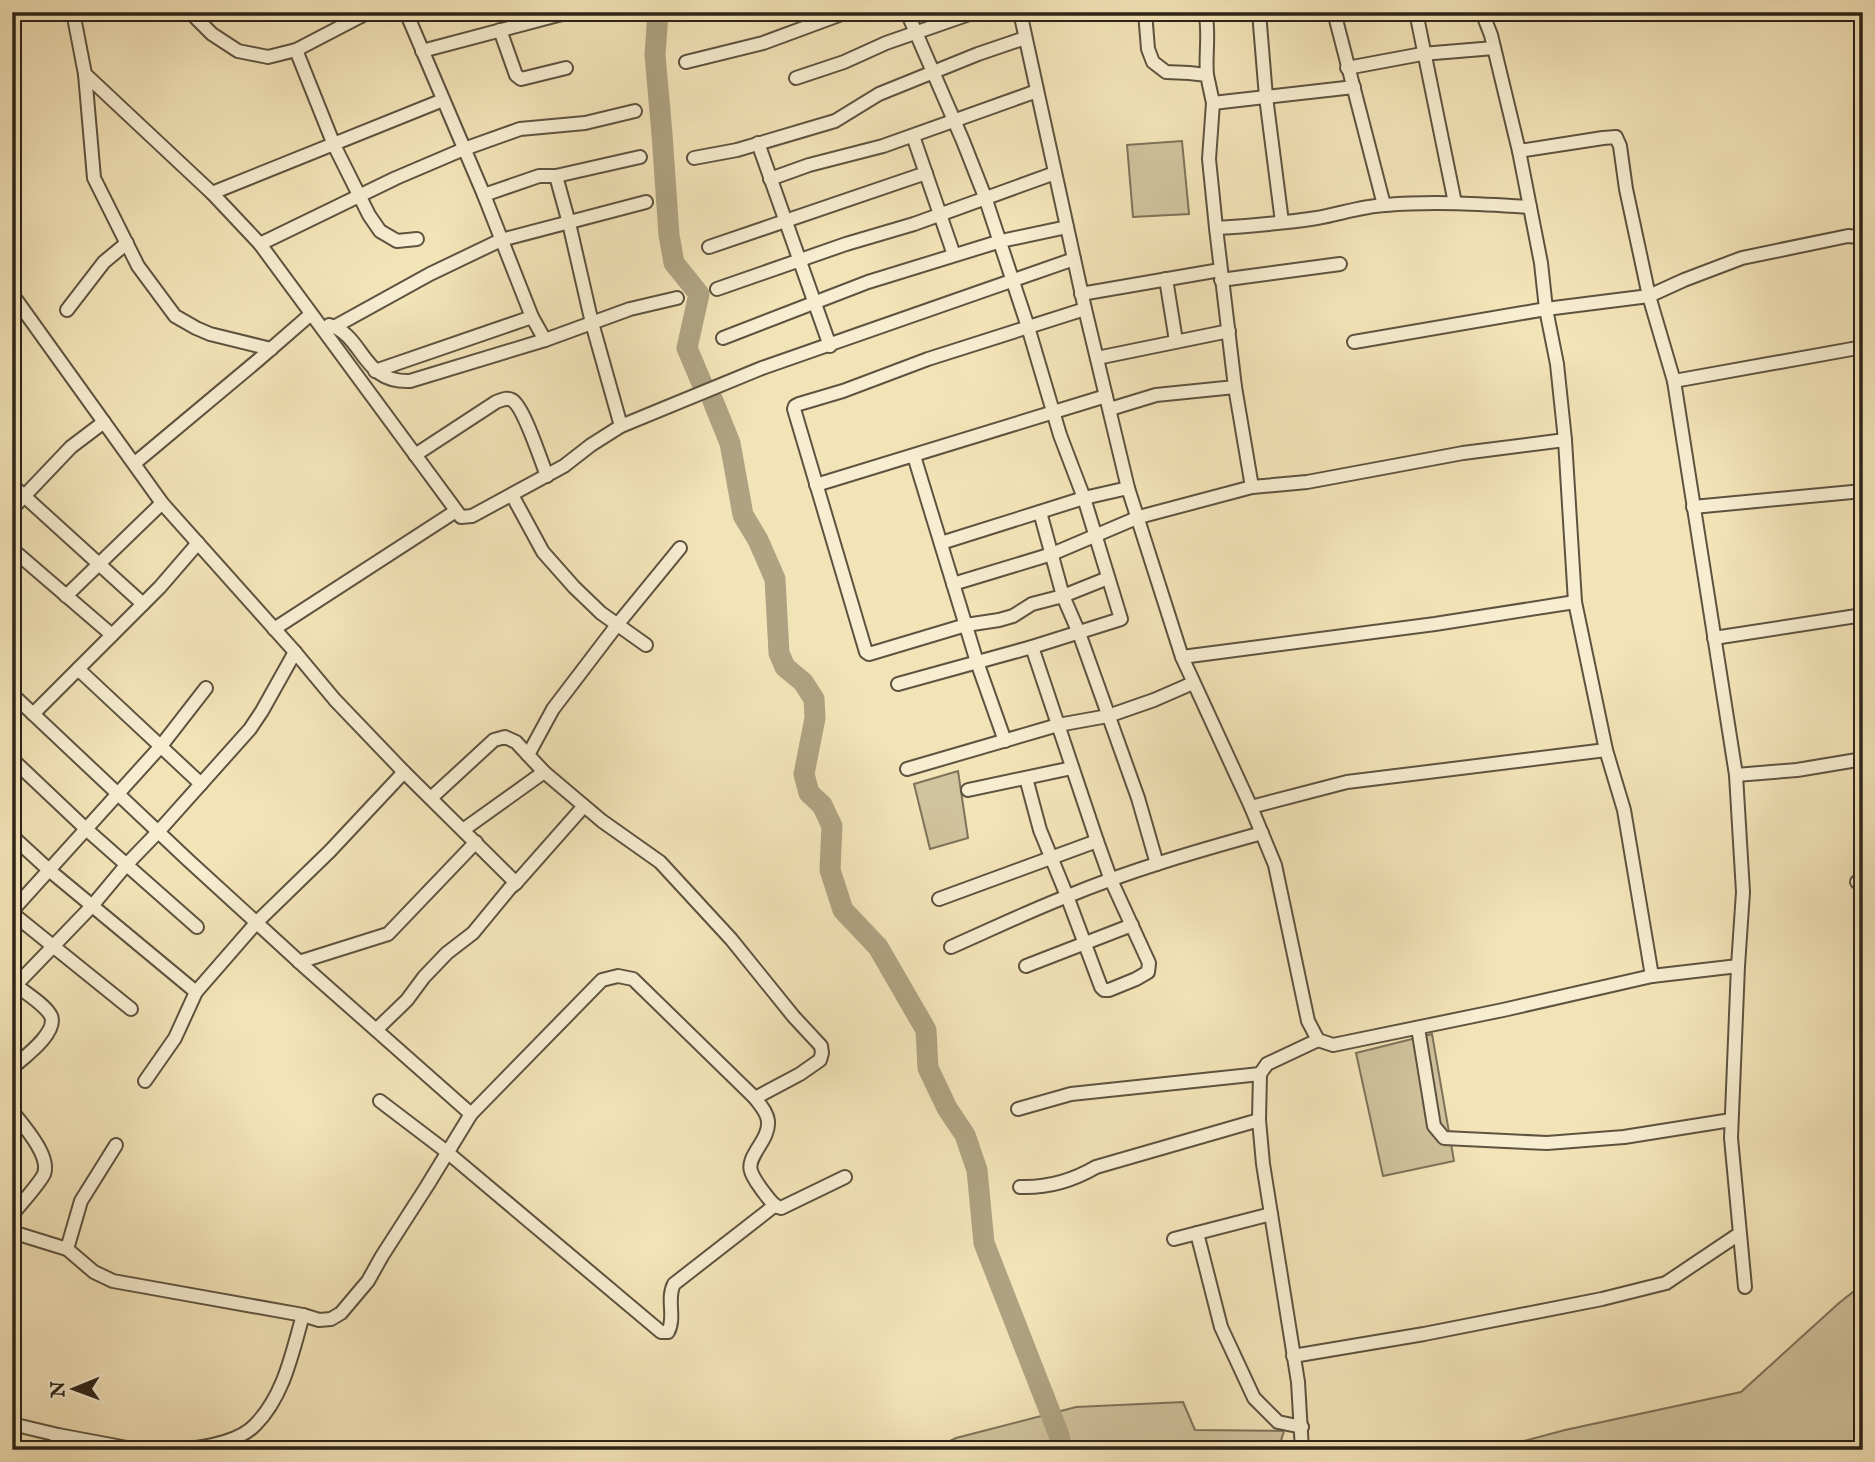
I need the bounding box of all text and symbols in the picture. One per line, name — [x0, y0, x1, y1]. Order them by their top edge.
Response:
north arrow — [38, 1354, 108, 1424]
text: N — [47, 1380, 71, 1399]

